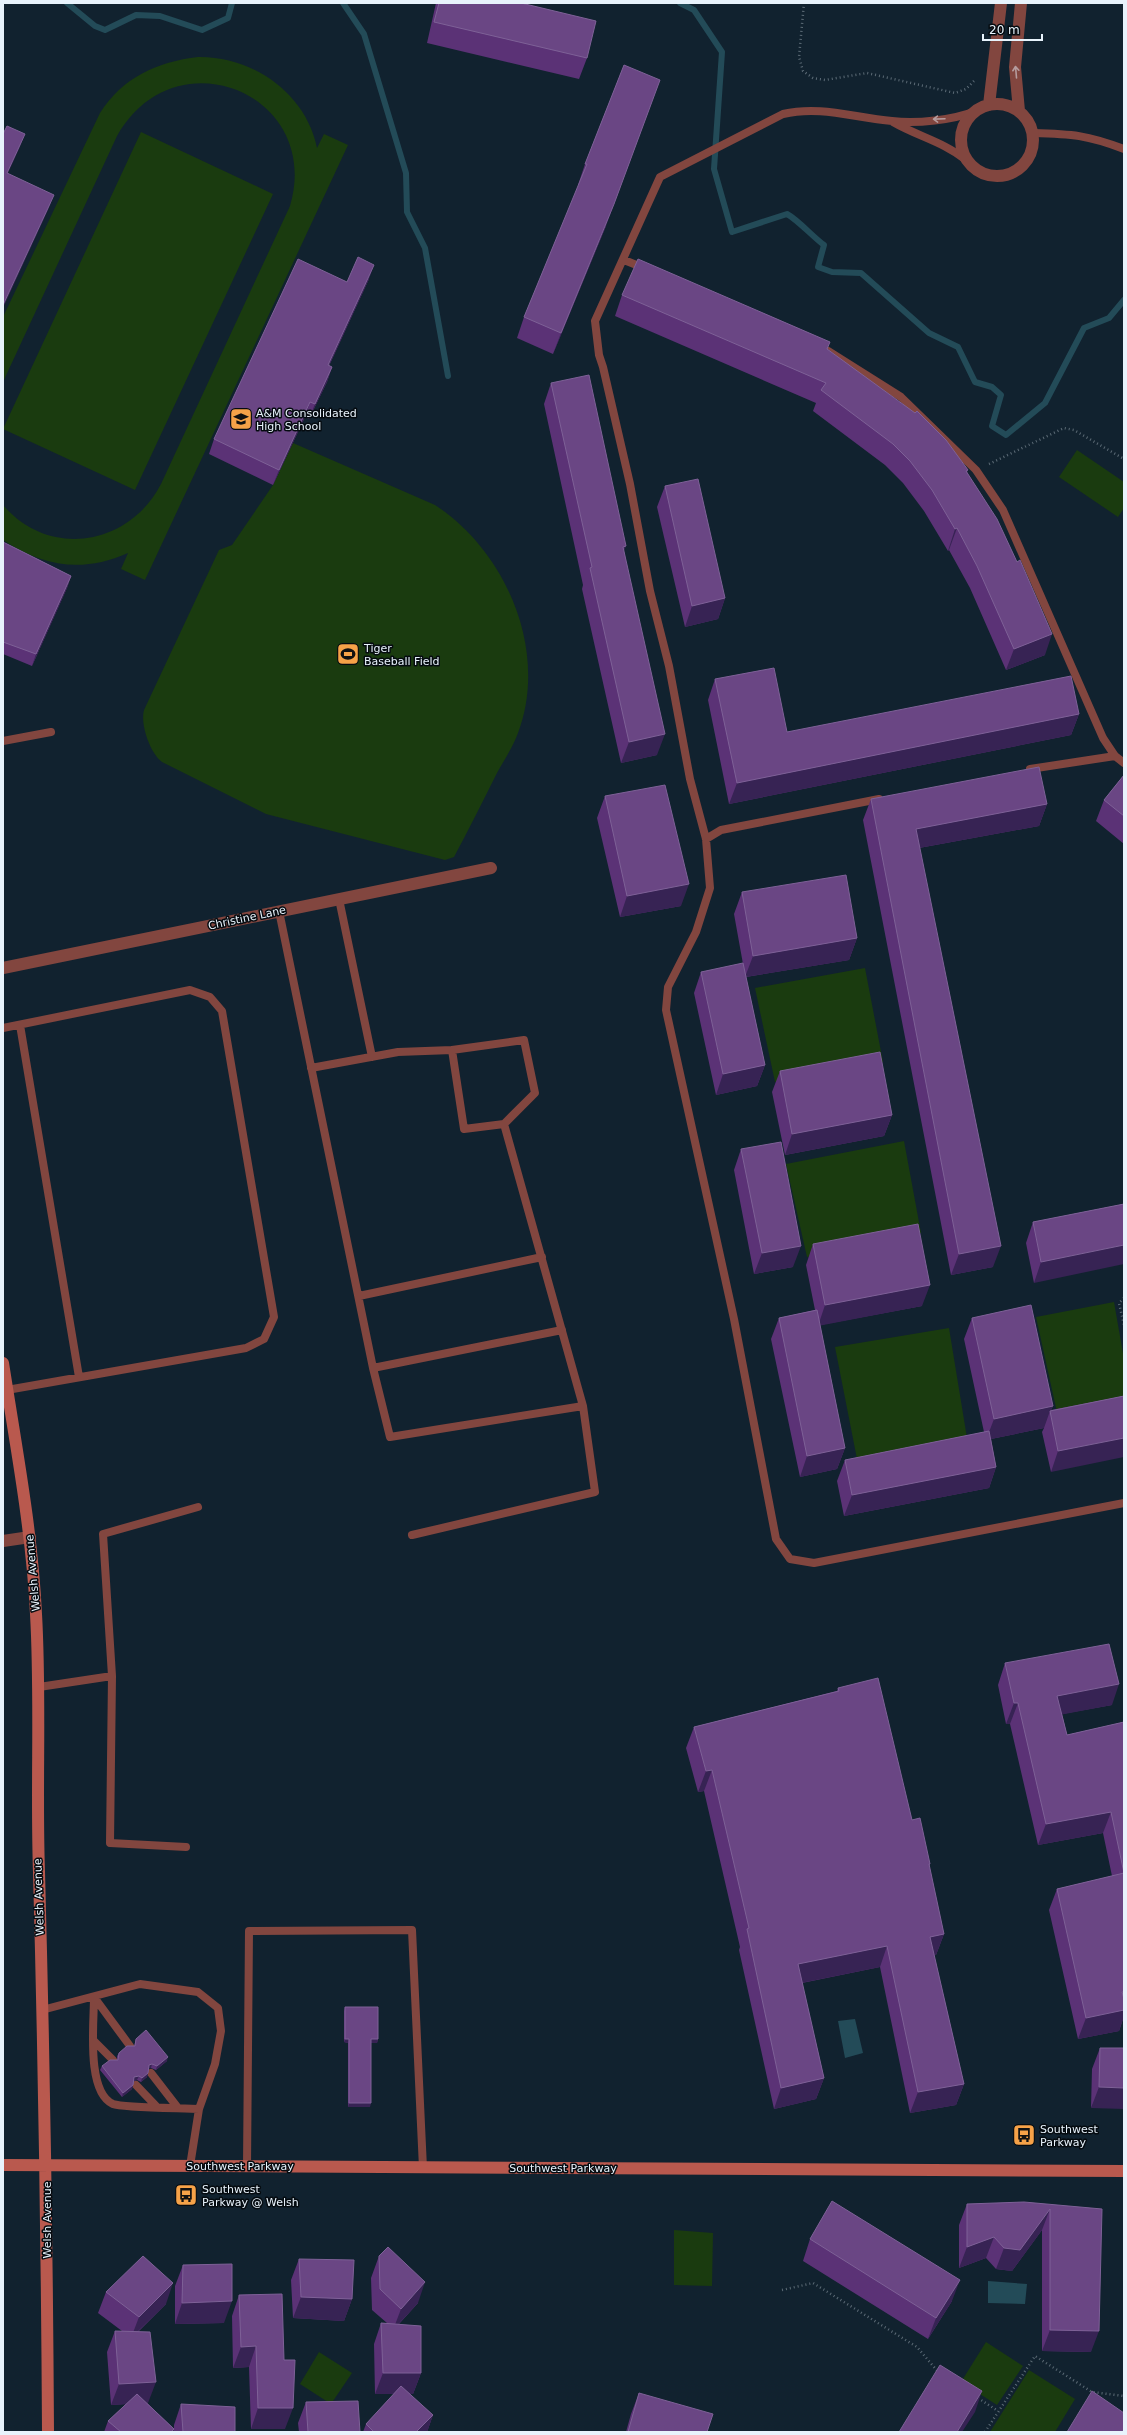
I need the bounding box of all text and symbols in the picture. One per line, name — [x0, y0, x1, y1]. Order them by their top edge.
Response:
scale bar — [983, 16, 1042, 42]
text: 20 m — [989, 23, 1020, 37]
one-way arrow — [1012, 66, 1019, 79]
one-way arrow — [932, 115, 945, 123]
school or university icon: A&M Consolidated High School — [228, 406, 254, 432]
place label: A&M Consolidated High School — [256, 407, 357, 433]
sports icon: Tiger Baseball Field — [335, 641, 361, 667]
place label: Tiger Baseball Field — [363, 642, 440, 668]
street label: Christine Lane — [207, 903, 287, 933]
street label: Welsh Avenue — [23, 1534, 43, 1612]
street label: Welsh Avenue — [31, 1858, 47, 1936]
bus stop icon: Southwest Parkway — [1011, 2122, 1037, 2148]
place label: Southwest Parkway — [1040, 2123, 1098, 2149]
street label: Southwest Parkway — [186, 2160, 294, 2173]
street label: Southwest Parkway — [509, 2162, 617, 2175]
street label: Welsh Avenue — [41, 2181, 54, 2259]
bus stop icon: Southwest Parkway @ Welsh — [173, 2182, 199, 2208]
place label: Southwest Parkway @ Welsh — [202, 2183, 299, 2209]

